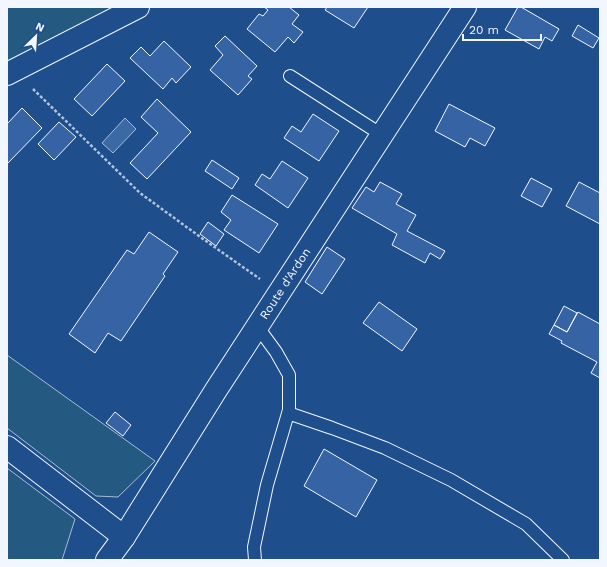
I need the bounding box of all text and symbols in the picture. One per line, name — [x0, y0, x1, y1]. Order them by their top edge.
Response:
north arrow — [16, 16, 56, 56]
scale bar — [463, 16, 541, 42]
text: N — [34, 20, 46, 35]
text: 20 m — [469, 23, 499, 37]
street label: Route d'Ardon — [257, 245, 314, 322]

